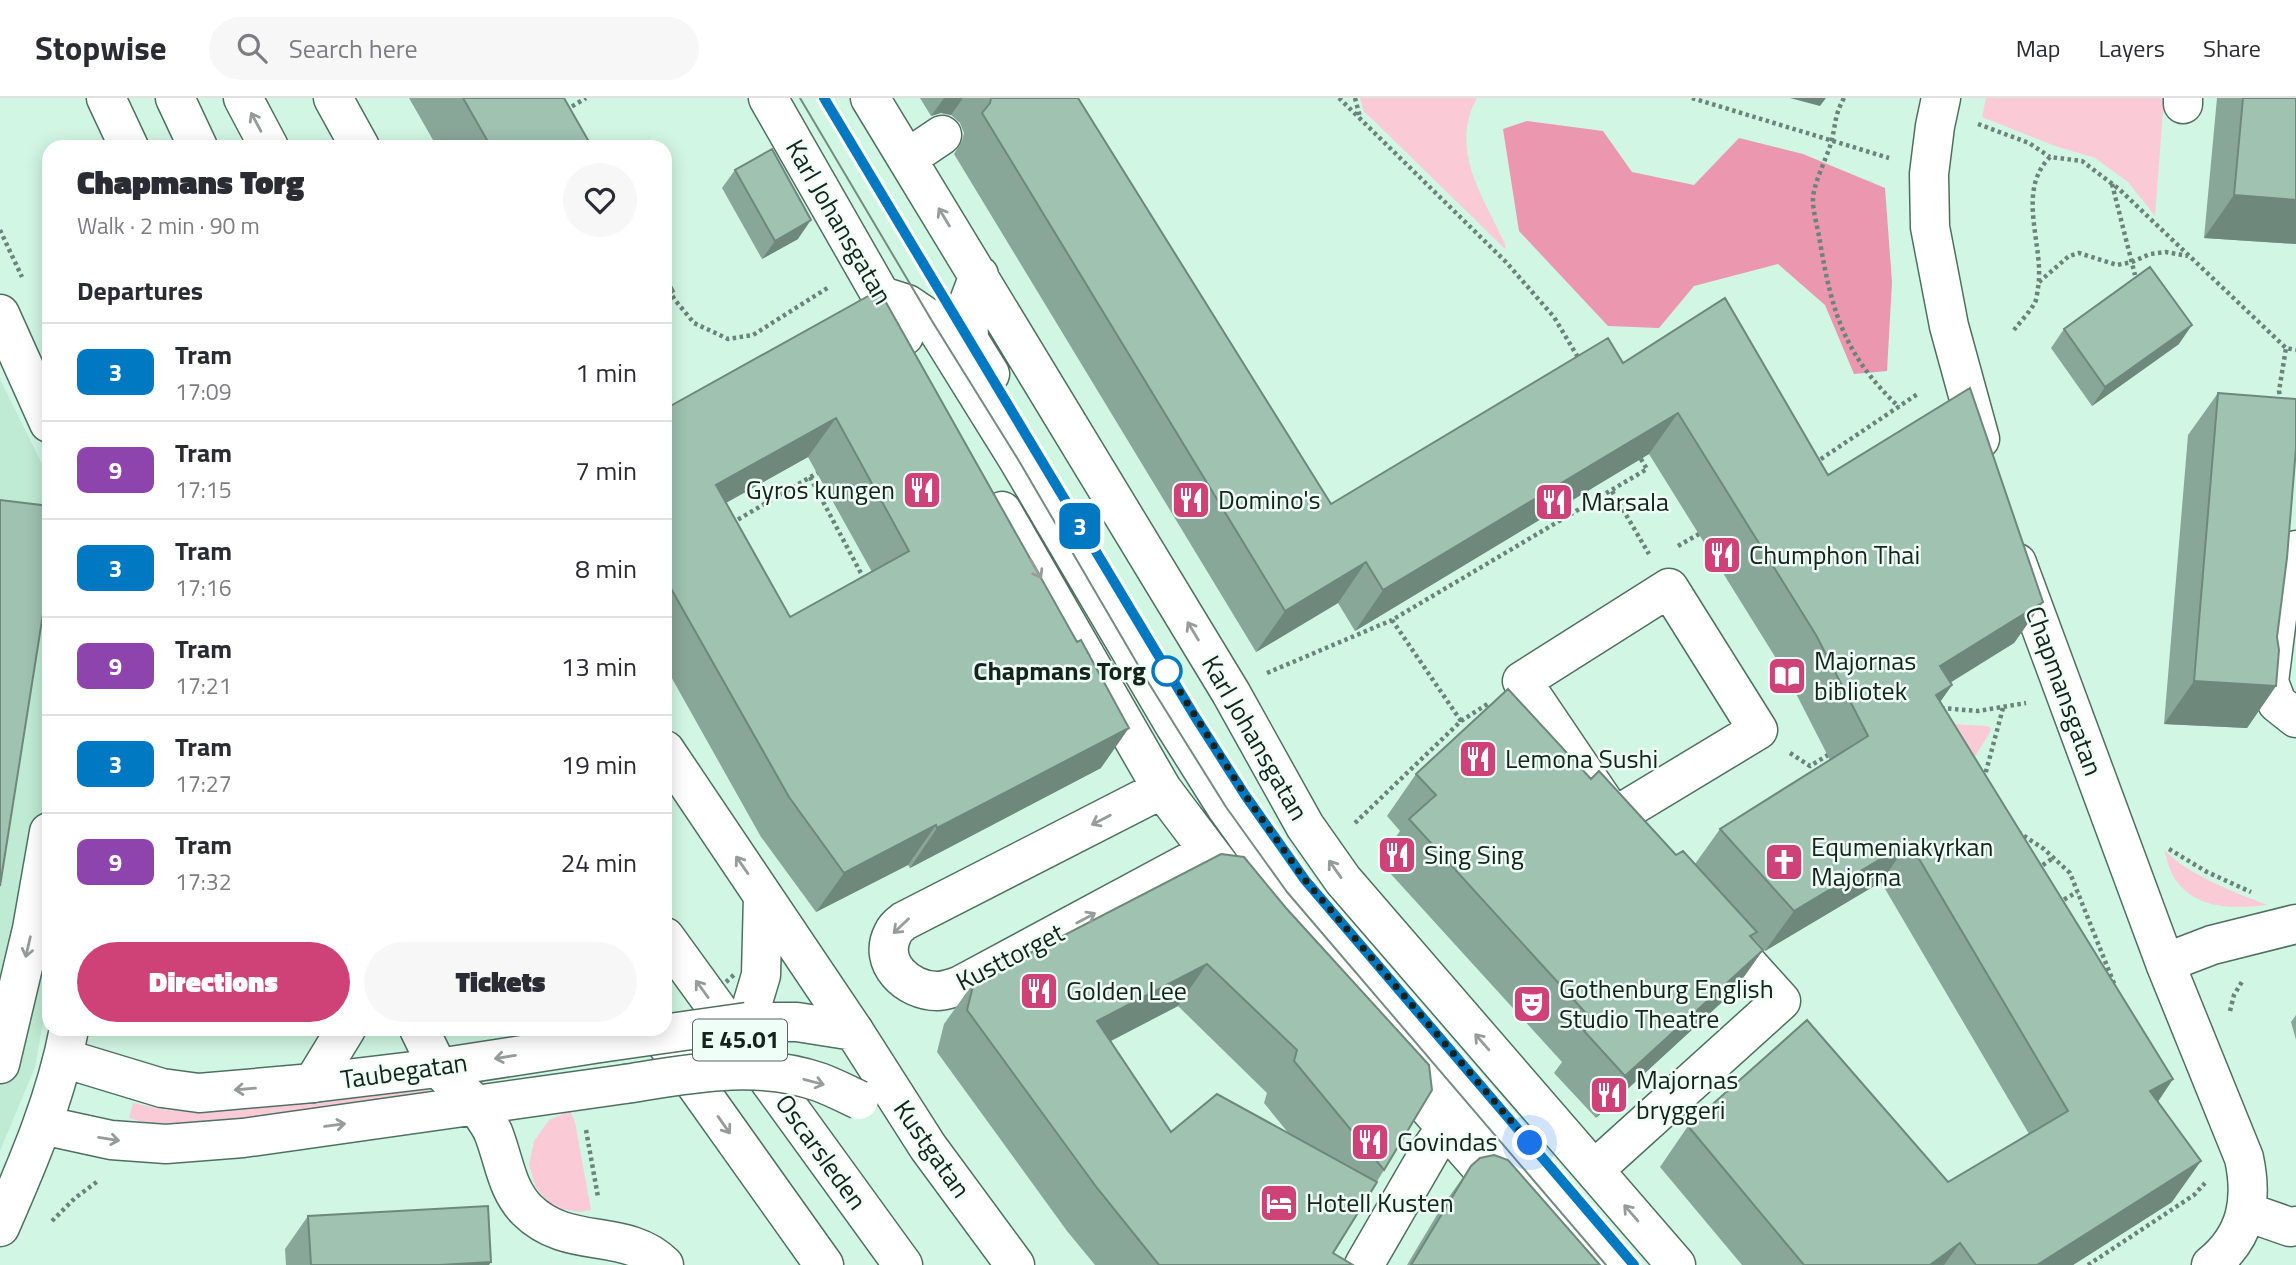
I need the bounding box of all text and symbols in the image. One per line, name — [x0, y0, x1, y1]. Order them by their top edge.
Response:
search box — [209, 17, 699, 80]
text: Stopwise — [35, 23, 167, 73]
icon: search — [233, 29, 271, 67]
text: Search here — [289, 29, 418, 68]
text: Map — [2016, 30, 2061, 66]
text: Layers — [2099, 30, 2165, 66]
text: Share — [2203, 30, 2261, 66]
one-way arrow — [249, 113, 263, 133]
street label: Karl Johansgatan — [776, 132, 903, 312]
text: Chapmans Torg — [77, 157, 304, 207]
button: heart — [563, 163, 637, 237]
one-way arrow — [936, 207, 950, 227]
text: Walk · 2 min · 90 m — [77, 208, 260, 243]
text: Departures — [77, 271, 203, 310]
text: Tram — [175, 335, 232, 374]
text: 1 min — [575, 353, 637, 392]
text: 3 — [109, 354, 122, 390]
text: 17:09 — [175, 374, 232, 409]
text: Tram — [175, 433, 232, 472]
text: 7 min — [575, 451, 637, 490]
text: 9 — [109, 452, 122, 488]
restaurant icon: Gyros kungen — [901, 469, 943, 511]
place label: Gyros kungen — [746, 470, 895, 509]
text: 17:15 — [175, 472, 232, 507]
restaurant icon: Domino's — [1170, 479, 1212, 521]
place label: Domino's — [1218, 480, 1321, 519]
restaurant icon: Marsala — [1533, 481, 1575, 523]
place label: Marsala — [1581, 482, 1669, 521]
line badge: 3 — [1057, 503, 1103, 549]
text: 3 — [1073, 508, 1087, 544]
text: Tram — [175, 531, 232, 570]
restaurant icon: Chumphon Thai — [1701, 534, 1743, 576]
place label: Chumphon Thai — [1749, 535, 1920, 574]
text: 8 min — [575, 549, 637, 588]
text: 3 — [109, 550, 122, 586]
one-way arrow — [1029, 558, 1043, 578]
text: 17:16 — [175, 570, 232, 605]
street label: Chapmansgatan — [2016, 601, 2113, 781]
one-way arrow — [1186, 622, 1200, 642]
text: Tram — [175, 629, 232, 668]
place label: Majornas bibliotek — [1814, 641, 1916, 710]
text: 13 min — [561, 647, 637, 686]
text: 9 — [109, 648, 122, 684]
street label: Karl Johansgatan — [1192, 648, 1319, 828]
place label: Chapmans Torg — [973, 651, 1146, 690]
library icon: Majornas bibliotek — [1766, 655, 1808, 697]
marker: Chapmans Torg — [1152, 656, 1182, 686]
text: 17:21 — [175, 668, 232, 703]
text: Tram — [175, 727, 232, 766]
restaurant icon: Lemona Sushi — [1457, 738, 1499, 780]
place label: Lemona Sushi — [1505, 739, 1658, 778]
text: 19 min — [561, 745, 637, 784]
text: 3 — [109, 746, 122, 782]
text: 17:27 — [175, 766, 232, 801]
one-way arrow — [1091, 813, 1112, 827]
text: Tram — [175, 825, 232, 864]
place label: Equmeniakyrkan Majorna — [1811, 827, 1994, 896]
restaurant icon: Sing Sing — [1376, 834, 1418, 876]
place label: Sing Sing — [1424, 835, 1524, 874]
church icon: Equmeniakyrkan Majorna — [1763, 841, 1805, 883]
text: 24 min — [561, 843, 637, 882]
text: 9 — [109, 844, 122, 880]
one-way arrow — [735, 856, 749, 876]
one-way arrow — [1328, 859, 1342, 879]
text: 17:32 — [175, 864, 232, 899]
one-way arrow — [1075, 911, 1096, 924]
street label: Kusttorget — [949, 913, 1071, 1000]
one-way arrow — [892, 917, 910, 934]
one-way arrow — [21, 935, 34, 958]
button: Directions — [77, 942, 350, 1022]
button: Tickets — [364, 942, 637, 1022]
place label: Gothenburg English Studio Theatre — [1559, 969, 1774, 1038]
restaurant icon: Golden Lee — [1018, 970, 1060, 1012]
place label: Golden Lee — [1066, 971, 1187, 1010]
one-way arrow — [695, 980, 710, 999]
theatre icon: Gothenburg English Studio Theatre — [1511, 983, 1553, 1025]
road number: E 45.01 — [693, 1020, 787, 1060]
one-way arrow — [1474, 1033, 1490, 1051]
street label: Taubegatan — [338, 1042, 470, 1099]
one-way arrow — [494, 1051, 517, 1064]
place label: Majornas bryggeri — [1636, 1060, 1738, 1129]
restaurant icon: Majornas bryggeri — [1588, 1074, 1630, 1116]
one-way arrow — [802, 1076, 824, 1089]
one-way arrow — [234, 1083, 256, 1096]
street label: Oscarsleden — [766, 1086, 877, 1218]
street label: Kustgatan — [884, 1092, 980, 1206]
one-way arrow — [716, 1115, 731, 1134]
one-way arrow — [323, 1119, 346, 1132]
restaurant icon: Govindas — [1349, 1121, 1391, 1163]
place label: Govindas — [1397, 1122, 1498, 1161]
your location — [1512, 1125, 1547, 1160]
one-way arrow — [97, 1133, 120, 1146]
hotel icon: Hotell Kusten — [1258, 1182, 1300, 1224]
place label: Hotell Kusten — [1306, 1183, 1454, 1222]
one-way arrow — [1623, 1205, 1639, 1223]

